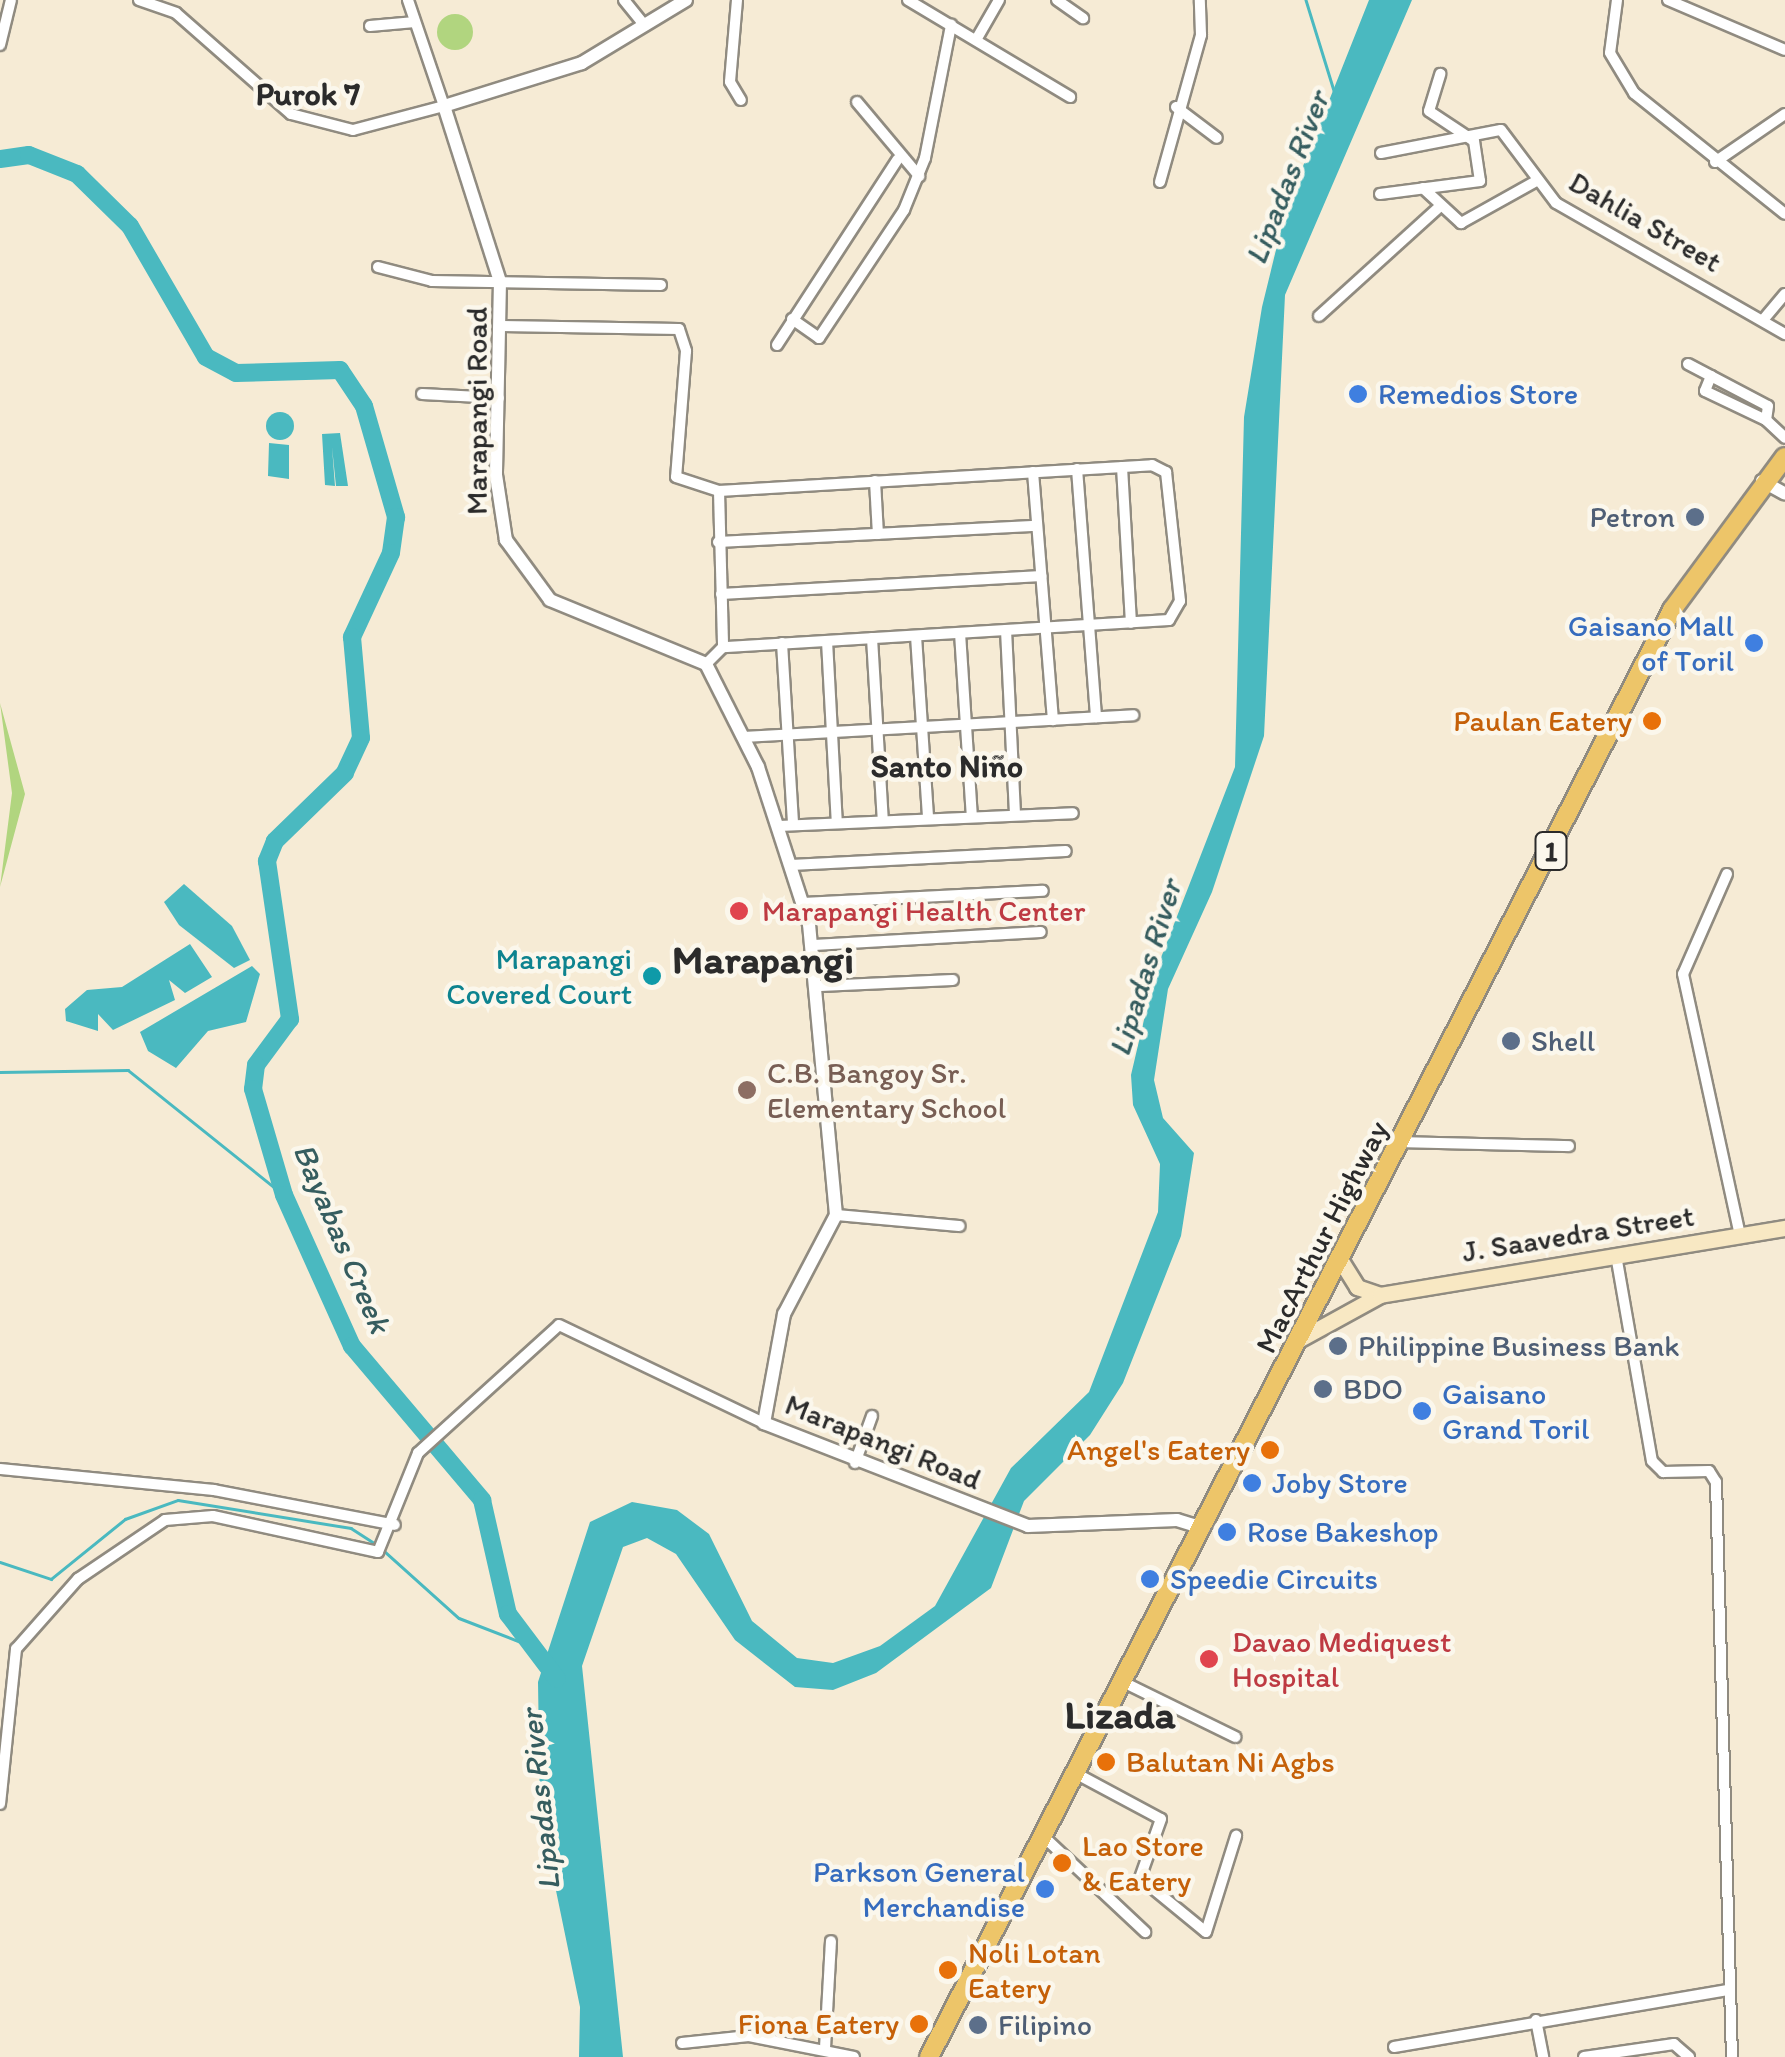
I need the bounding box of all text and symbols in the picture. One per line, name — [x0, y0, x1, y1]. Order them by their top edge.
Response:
district label: Purok 7 — [256, 75, 360, 113]
water label: Lipadas River — [1236, 86, 1338, 270]
street label: Dahlia Street — [1563, 164, 1727, 280]
street label: Marapangi Road — [459, 307, 495, 515]
place label: Remedios Store — [1378, 376, 1578, 412]
marker: Remedios Store — [1347, 383, 1369, 405]
place label: Petron — [1590, 499, 1675, 535]
marker: Petron — [1684, 506, 1706, 528]
place label: Gaisano Mall of Toril — [1567, 608, 1734, 678]
marker: Gaisano Mall of Toril — [1743, 632, 1765, 654]
place label: Paulan Eatery — [1454, 703, 1632, 739]
marker: Paulan Eatery — [1641, 710, 1663, 732]
district label: Santo Niño — [871, 747, 1023, 785]
road number: 1 — [1534, 828, 1568, 874]
water label: Lipadas River — [1100, 875, 1190, 1061]
place label: Marapangi Health Center — [762, 893, 1085, 929]
marker: Marapangi Health Center — [726, 898, 752, 924]
district label: Marapangi — [672, 935, 854, 983]
place label: Marapangi Covered Court — [446, 941, 632, 1012]
marker: Marapangi Covered Court — [641, 965, 663, 987]
place label: Shell — [1531, 1023, 1595, 1059]
marker: Shell — [1500, 1030, 1522, 1052]
place label: C.B. Bangoy Sr. Elementary School — [767, 1055, 1006, 1126]
marker: C.B. Bangoy Sr. Elementary School — [736, 1079, 758, 1101]
street label: MacArthur Highway — [1248, 1116, 1396, 1358]
water label: Bayabas Creek — [285, 1137, 399, 1339]
street label: J. Saavedra Street — [1460, 1198, 1696, 1270]
place label: Philippine Business Bank — [1358, 1328, 1680, 1364]
marker: Philippine Business Bank — [1327, 1335, 1349, 1357]
place label: BDO — [1343, 1371, 1403, 1407]
place label: Gaisano Grand Toril — [1442, 1376, 1587, 1446]
marker: BDO — [1312, 1378, 1334, 1400]
street label: Marapangi Road — [780, 1386, 986, 1498]
marker: Gaisano Grand Toril — [1411, 1400, 1433, 1422]
place label: Angel's Eatery — [1067, 1432, 1250, 1468]
marker: Angel's Eatery — [1259, 1439, 1281, 1461]
place label: Joby Store — [1272, 1465, 1407, 1501]
marker: Joby Store — [1241, 1472, 1263, 1494]
place label: Rose Bakeshop — [1247, 1514, 1440, 1550]
marker: Rose Bakeshop — [1216, 1521, 1238, 1543]
place label: Speedie Circuits — [1170, 1561, 1377, 1597]
marker: Speedie Circuits — [1139, 1568, 1161, 1590]
place label: Davao Mediquest Hospital — [1232, 1624, 1451, 1694]
marker: Davao Mediquest Hospital — [1196, 1646, 1222, 1672]
district label: Lizada — [1065, 1690, 1175, 1738]
water label: Lipadas River — [511, 1708, 569, 1892]
place label: Balutan Ni Agbs — [1126, 1744, 1335, 1780]
marker: Balutan Ni Agbs — [1095, 1751, 1117, 1773]
place label: Lao Store & Eatery — [1082, 1828, 1204, 1898]
marker: Lao Store & Eatery — [1051, 1852, 1073, 1874]
place label: Parkson General Merchandise — [812, 1854, 1025, 1924]
marker: Parkson General Merchandise — [1034, 1878, 1056, 1900]
place label: Noli Lotan Eatery — [968, 1935, 1099, 2006]
marker: Noli Lotan Eatery — [937, 1959, 959, 1981]
place label: Fiona Eatery — [738, 2006, 899, 2042]
place label: Filipino — [998, 2007, 1092, 2043]
marker: Fiona Eatery — [908, 2013, 930, 2035]
marker: Filipino — [967, 2014, 989, 2036]

